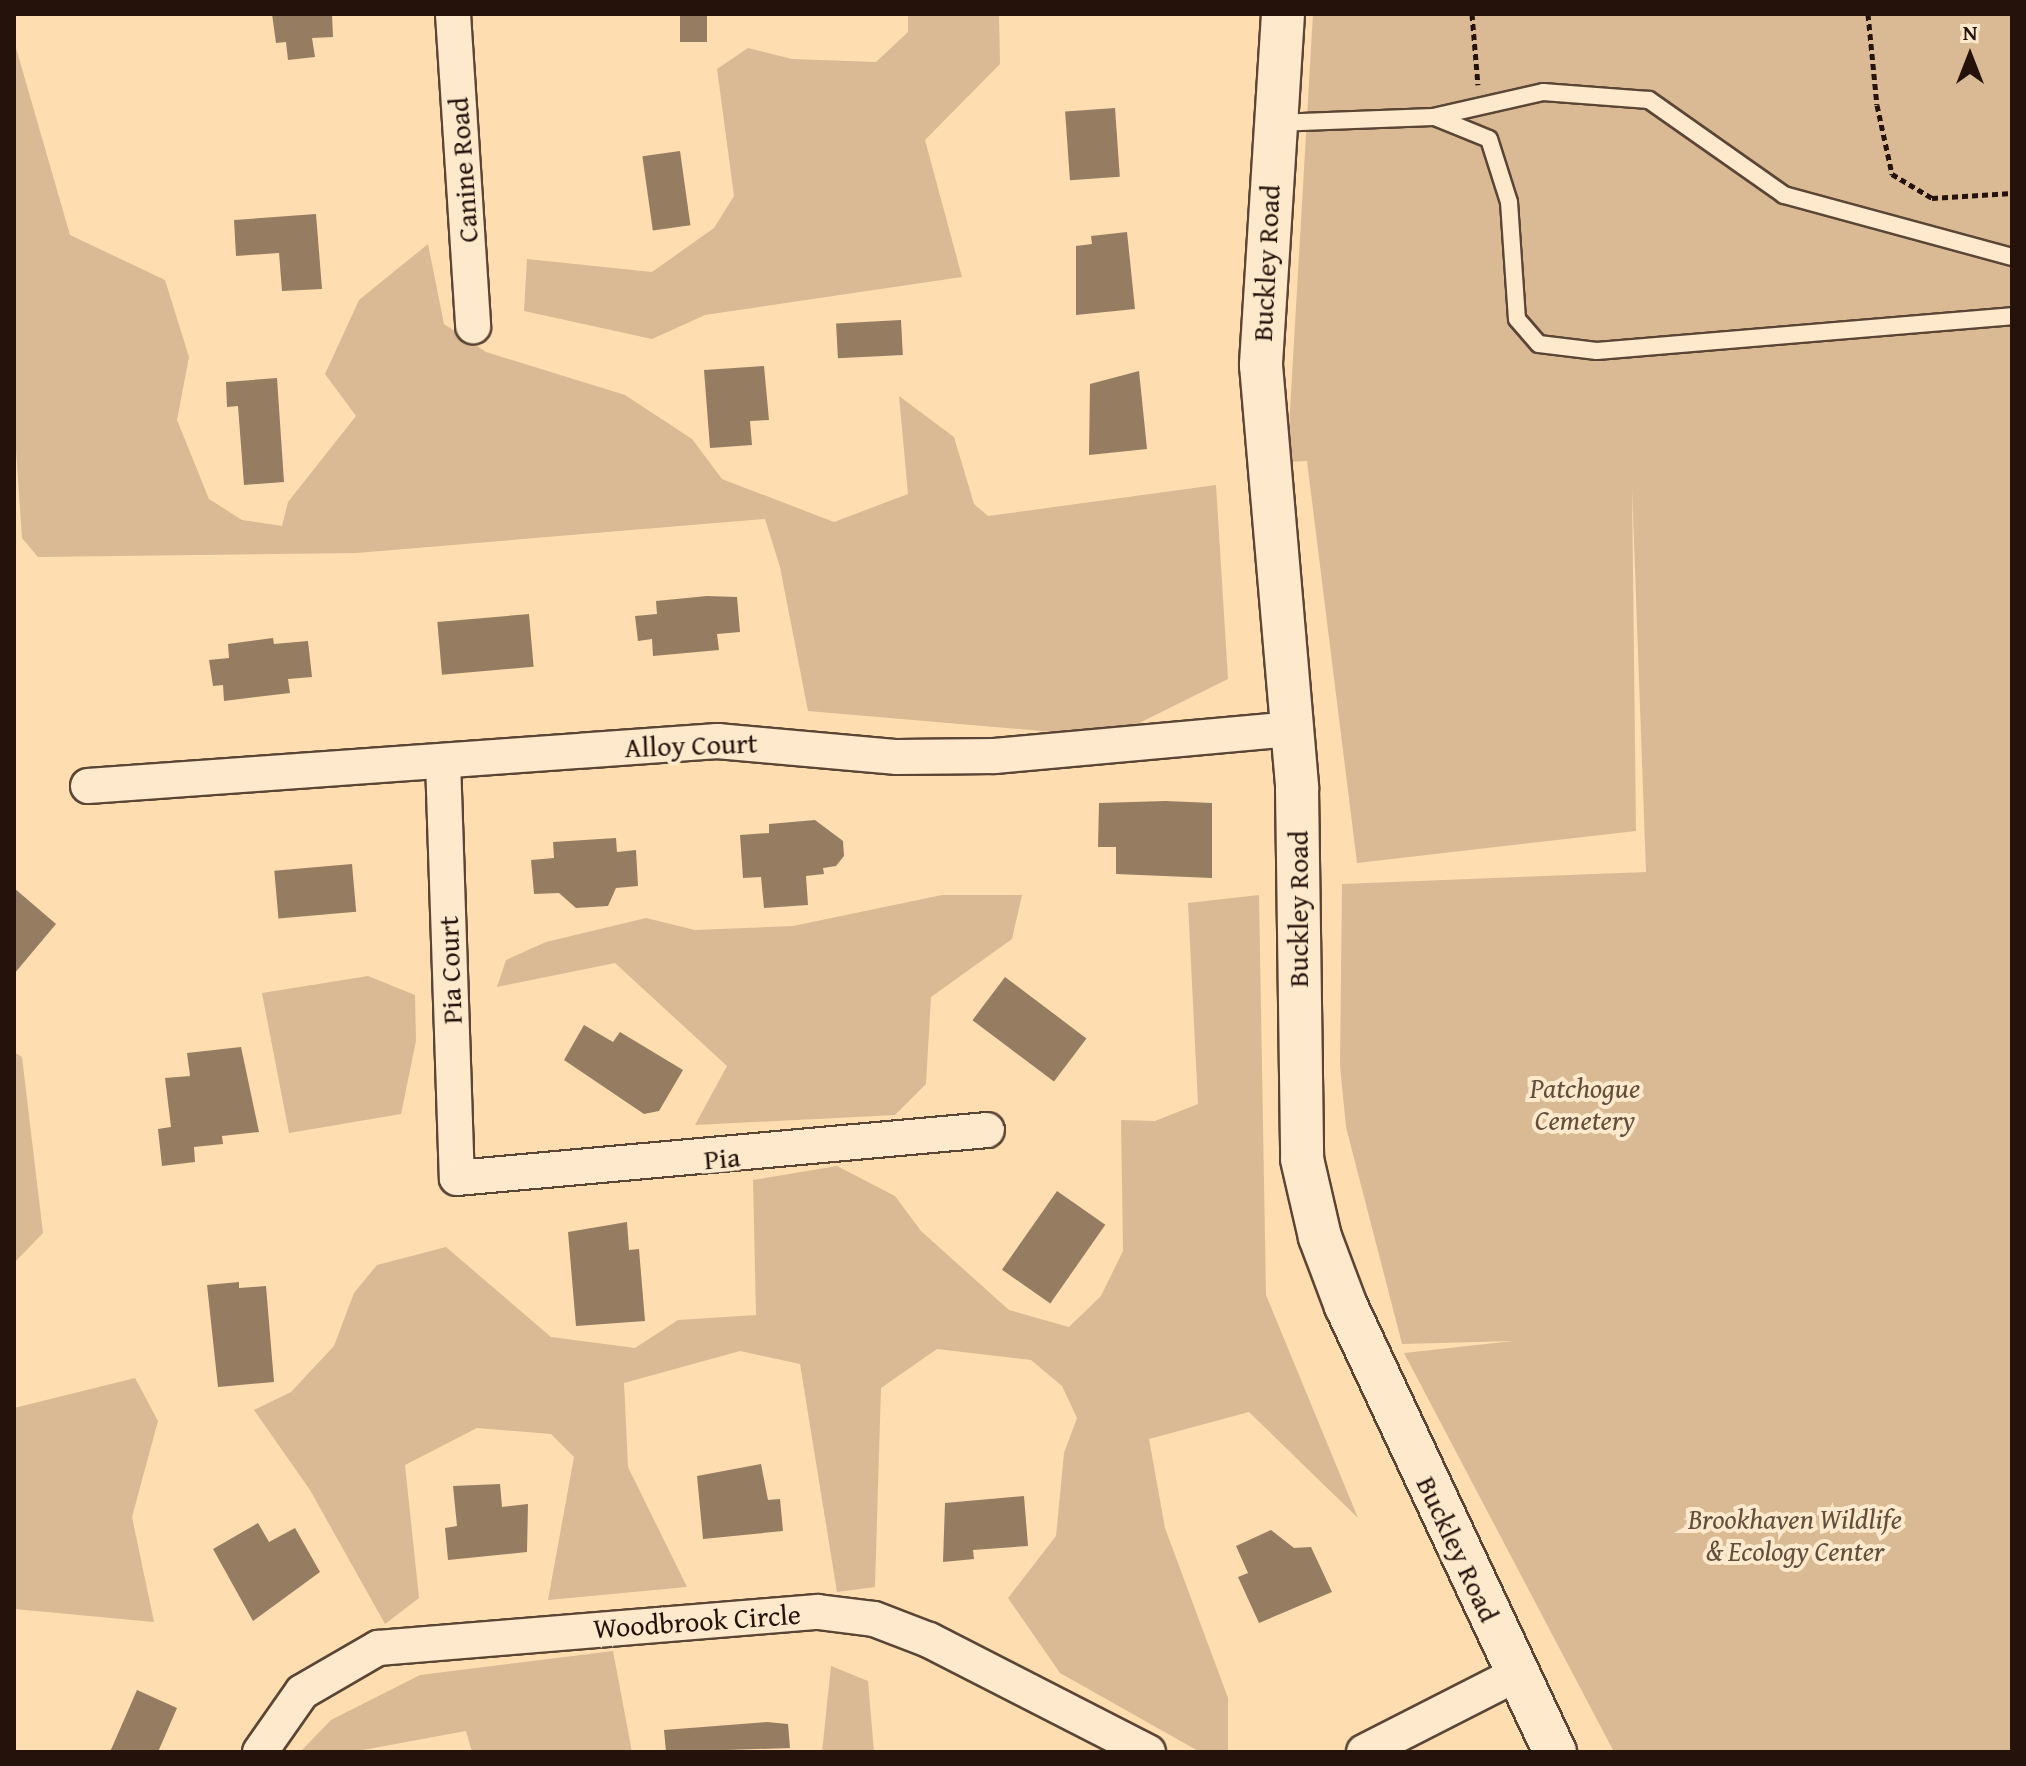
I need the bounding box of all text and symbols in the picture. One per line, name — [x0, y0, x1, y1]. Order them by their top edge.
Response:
north arrow — [1930, 16, 2010, 96]
text: N — [1963, 16, 1977, 48]
street label: Canine Road — [441, 96, 485, 244]
street label: Buckley Road — [1245, 184, 1287, 342]
street label: Alloy Court — [624, 726, 758, 764]
street label: Buckley Road — [1281, 831, 1315, 987]
street label: Pia Court — [431, 915, 469, 1025]
park label: Patchogue Cemetery — [1530, 1071, 1640, 1137]
street label: Pia — [703, 1140, 741, 1176]
street label: Buckley Road — [1410, 1471, 1506, 1627]
park label: Brookhaven Wildlife & Ecology Center — [1688, 1502, 1902, 1568]
street label: Woodbrook Circle — [592, 1597, 802, 1645]

